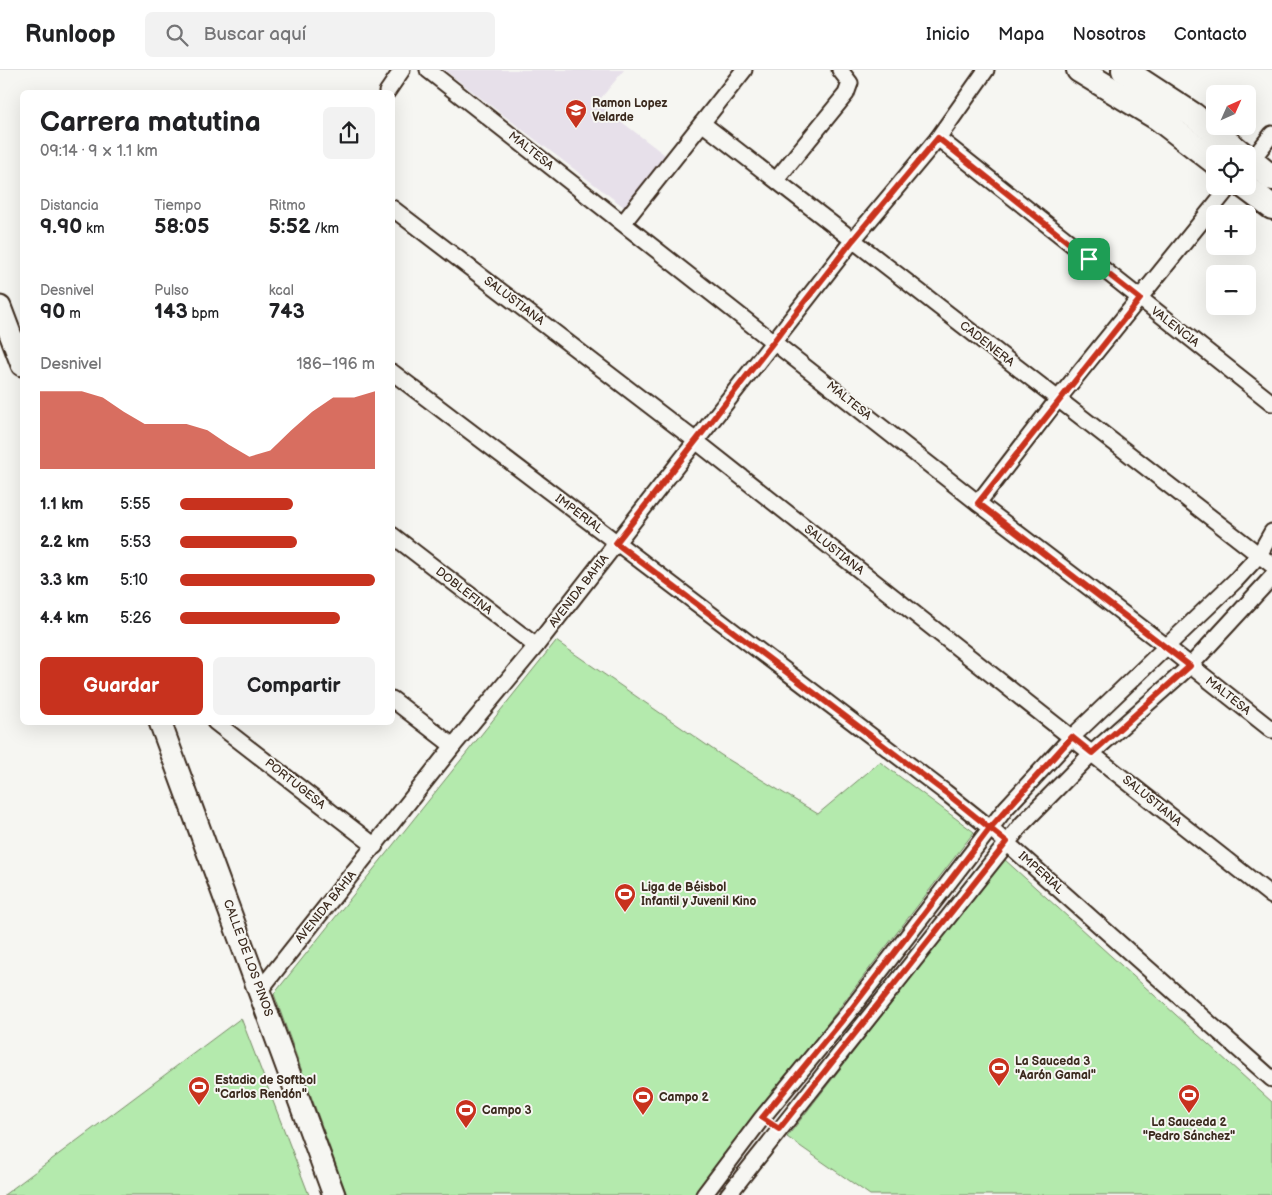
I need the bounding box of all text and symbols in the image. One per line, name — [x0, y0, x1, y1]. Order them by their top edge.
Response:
search box — [145, 12, 495, 57]
text: Runloop — [25, 20, 115, 49]
icon: search — [163, 21, 191, 49]
text: Buscar aquí — [203, 23, 306, 46]
text: Inicio — [926, 24, 970, 45]
text: Mapa — [998, 24, 1044, 45]
text: Nosotros — [1072, 24, 1146, 45]
text: Contacto — [1174, 24, 1247, 45]
north arrow — [1206, 85, 1256, 135]
map controls — [1206, 85, 1256, 315]
place label: Ramon Lopez Velarde — [592, 96, 667, 125]
school or university icon: Ramon Lopez Velarde — [564, 98, 588, 129]
text: Carrera matutina — [40, 106, 261, 139]
button: share — [323, 107, 375, 159]
street label: MALTESA — [505, 129, 557, 174]
text: 09:14 · 9 × 1.1 km — [40, 142, 158, 161]
button: locate — [1206, 145, 1256, 195]
text: Distancia — [40, 197, 99, 214]
text: Tiempo — [154, 197, 201, 214]
text: Ritmo — [269, 197, 306, 214]
button: + — [1206, 205, 1256, 255]
text: 9.90 — [40, 214, 82, 239]
text: 58:05 — [154, 214, 209, 239]
text: 5:52 — [269, 214, 311, 239]
text: km — [82, 220, 105, 237]
text: /km — [311, 220, 339, 237]
pin — [1068, 238, 1110, 280]
icon: arrive — [1075, 245, 1103, 273]
button: − — [1206, 265, 1256, 315]
street label: SALUSTIANA — [481, 273, 548, 329]
text: Desnivel — [40, 282, 94, 299]
text: Pulso — [154, 282, 189, 299]
text: kcal — [269, 282, 294, 299]
text: 90 — [40, 299, 65, 324]
text: 143 — [154, 299, 188, 324]
text: 743 — [269, 299, 305, 324]
street label: VALENCIA — [1148, 303, 1203, 351]
text: m — [65, 305, 81, 322]
text: bpm — [188, 305, 219, 322]
street label: CADENERA — [957, 318, 1018, 370]
text: Desnivel — [40, 355, 102, 374]
text: 186–196 m — [296, 355, 375, 374]
street label: MALTESA — [824, 378, 875, 424]
street label: IMPERIAL — [552, 491, 606, 537]
text: 1.1 km — [40, 495, 83, 514]
text: 5:55 — [120, 495, 151, 514]
street label: SALUSTIANA — [801, 522, 867, 578]
text: 2.2 km — [40, 533, 89, 552]
text: 5:53 — [120, 533, 151, 552]
street label: AVENIDA BAHIA — [546, 551, 613, 631]
street label: DOBLEFINA — [433, 564, 496, 618]
text: 3.3 km — [40, 571, 89, 590]
text: 5:10 — [120, 571, 148, 590]
text: 4.4 km — [40, 609, 89, 628]
text: 5:26 — [120, 609, 152, 628]
button: Guardar — [40, 657, 203, 715]
button: Compartir — [213, 657, 375, 715]
street label: MALTESA — [1202, 674, 1254, 719]
street label: PORTUGESA — [262, 756, 329, 813]
street label: SALUSTIANA — [1119, 773, 1185, 830]
street label: IMPERIAL — [1015, 849, 1067, 897]
street label: AVENIDA BAHIA — [292, 867, 360, 946]
place label: Liga de Béisbol Infantil y Juvenil Kino — [641, 880, 756, 909]
sports icon: Liga de Béisbol Infantil y Juvenil Kino — [613, 882, 637, 913]
street label: CALLE DE LOS PINOS — [220, 897, 276, 1019]
place label: La Sauceda 3 "Aarón Gamal" — [1015, 1054, 1096, 1083]
sports icon: La Sauceda 3 "Aarón Gamal" — [987, 1056, 1011, 1087]
place label: Estadio de Softbol "Carlos Rendón" — [215, 1073, 316, 1102]
sports icon: Estadio de Softbol "Carlos Rendón" — [187, 1075, 211, 1106]
sports icon: La Sauceda 2 "Pedro Sánchez" — [1177, 1083, 1201, 1114]
sports icon: Campo 2 — [631, 1085, 655, 1116]
place label: Campo 2 — [659, 1090, 710, 1105]
sports icon: Campo 3 — [454, 1098, 478, 1129]
place label: Campo 3 — [482, 1103, 532, 1118]
place label: La Sauceda 2 "Pedro Sánchez" — [1143, 1115, 1235, 1144]

